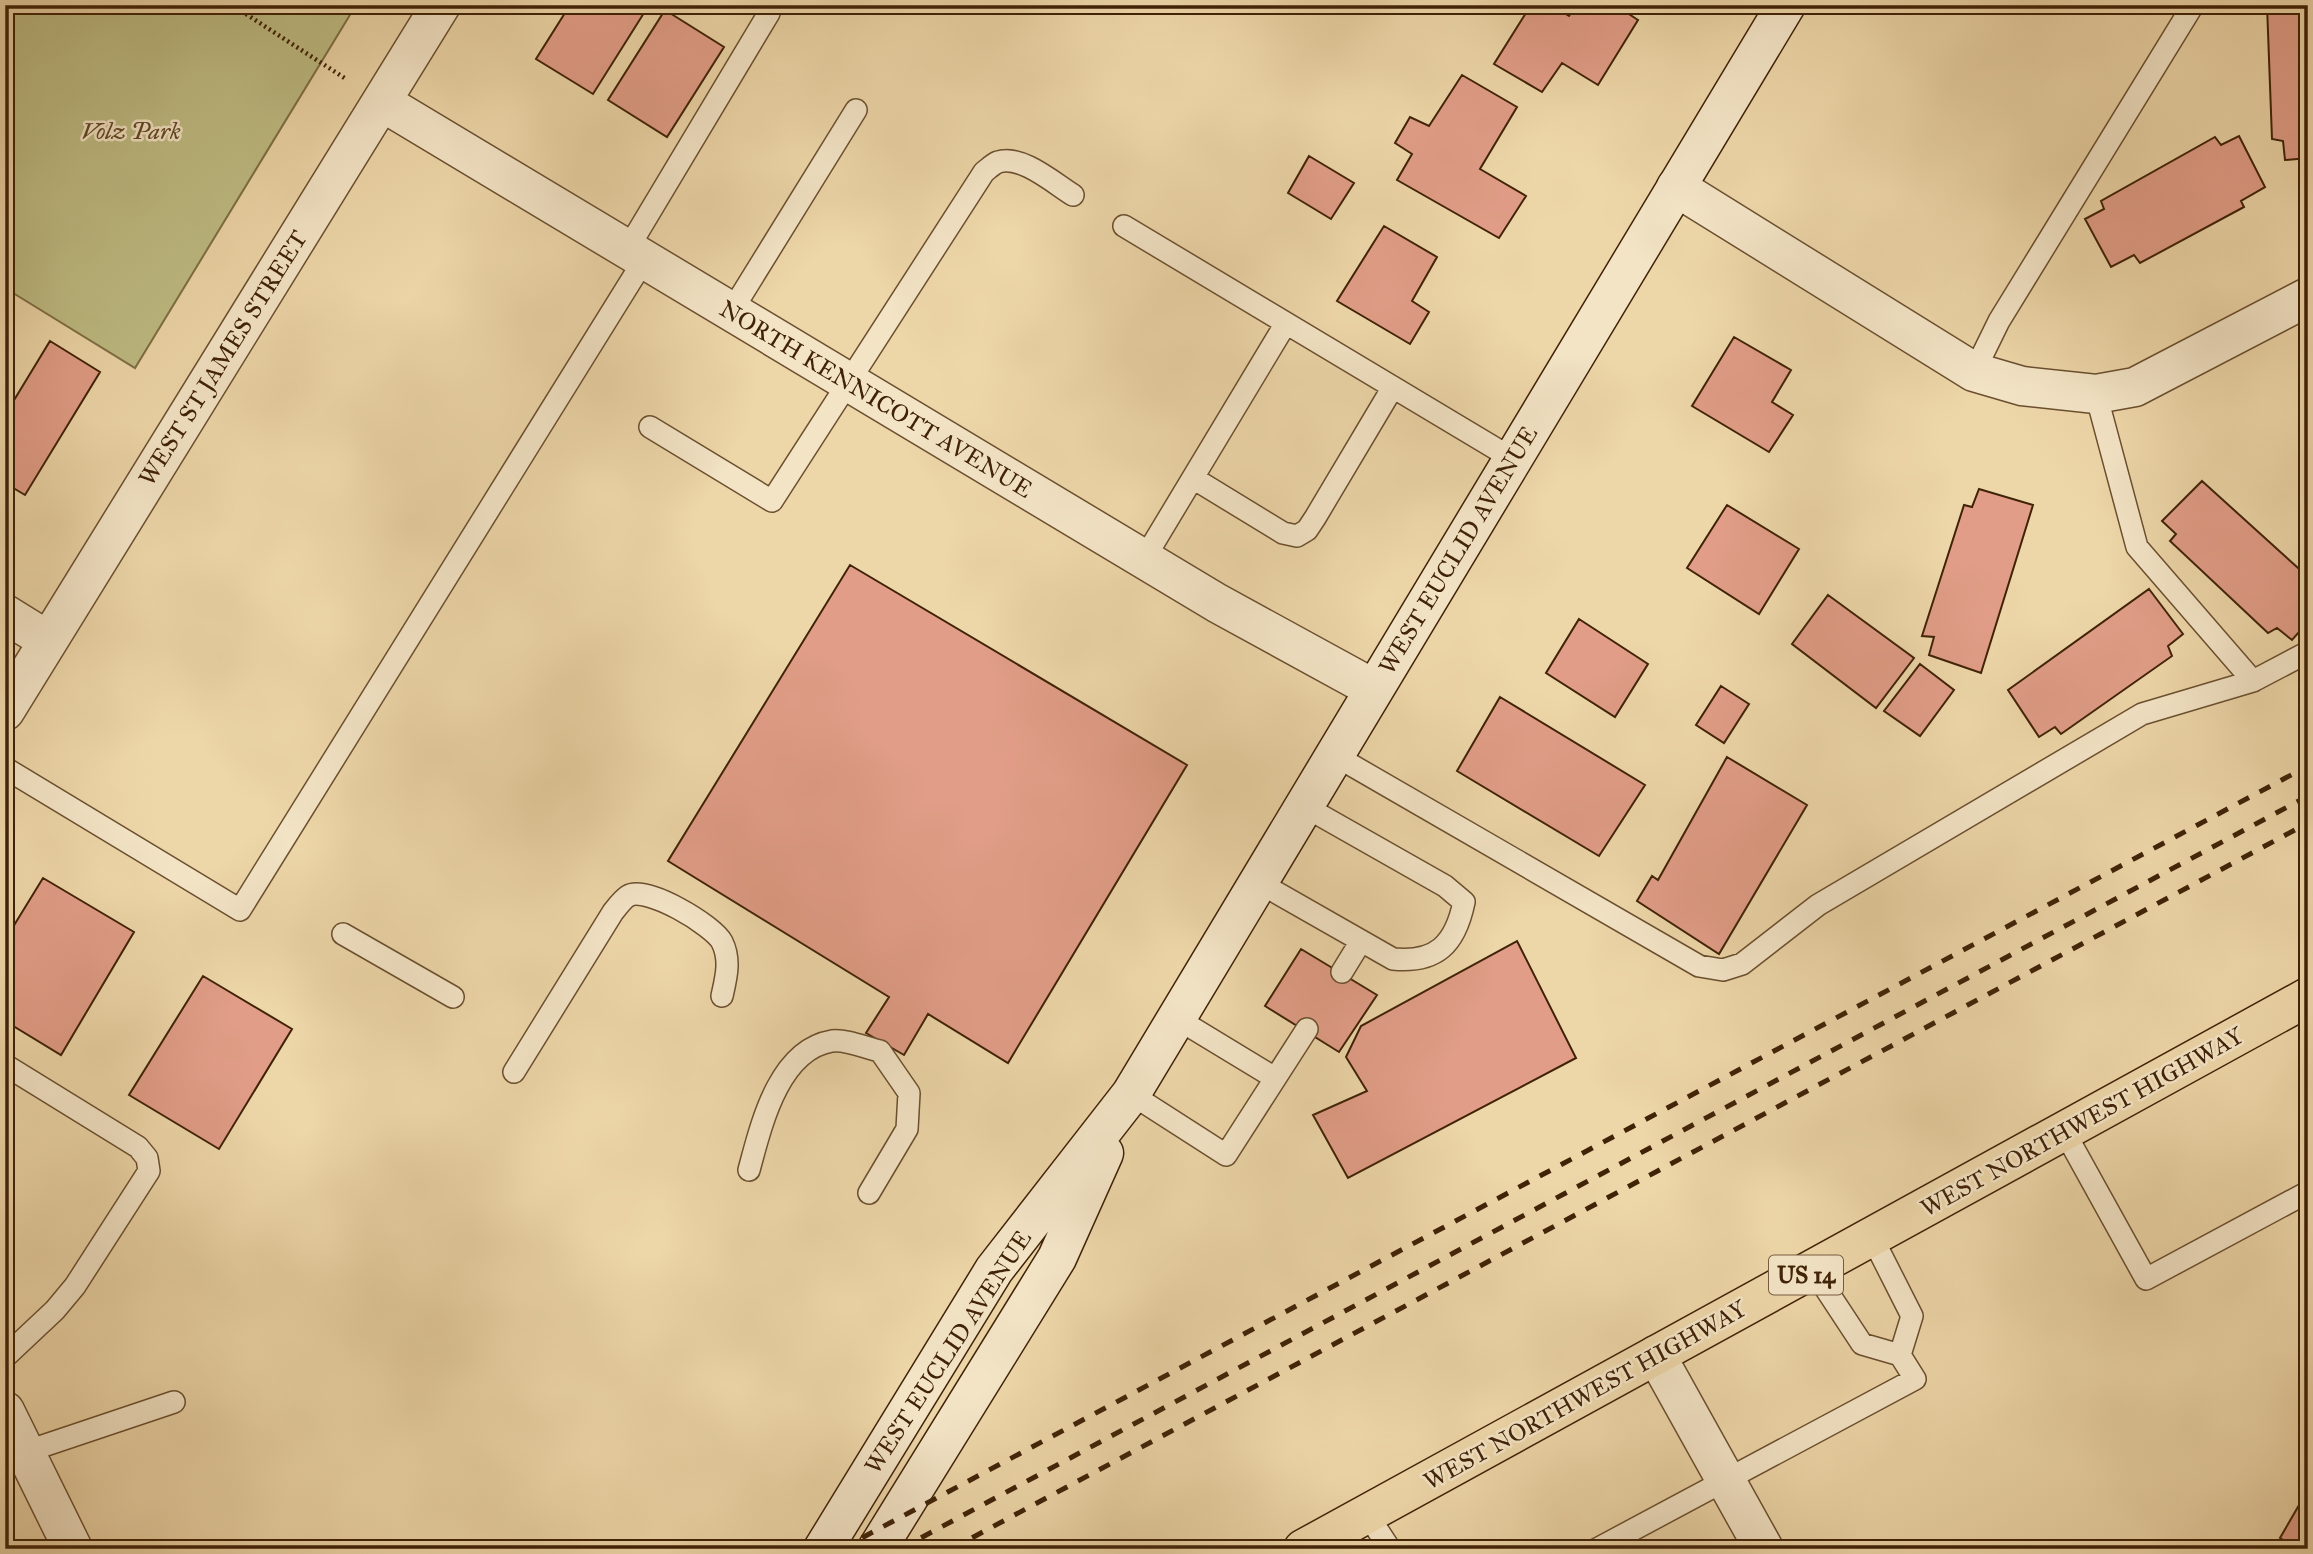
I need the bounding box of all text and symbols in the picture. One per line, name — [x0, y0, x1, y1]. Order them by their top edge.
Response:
park label: Volz Park — [81, 116, 181, 146]
street label: WEST ST JAMES STREET — [132, 225, 314, 491]
street label: NORTH KENNICOTT AVENUE — [714, 294, 1038, 504]
street label: WEST EUCLID AVENUE — [1372, 420, 1544, 680]
street label: WEST NORTHWEST HIGHWAY — [1915, 1020, 2249, 1223]
street label: WEST EUCLID AVENUE — [858, 1225, 1038, 1479]
road number: US 14 — [1769, 1256, 1843, 1294]
street label: WEST NORTHWEST HIGHWAY — [1418, 1293, 1752, 1496]

